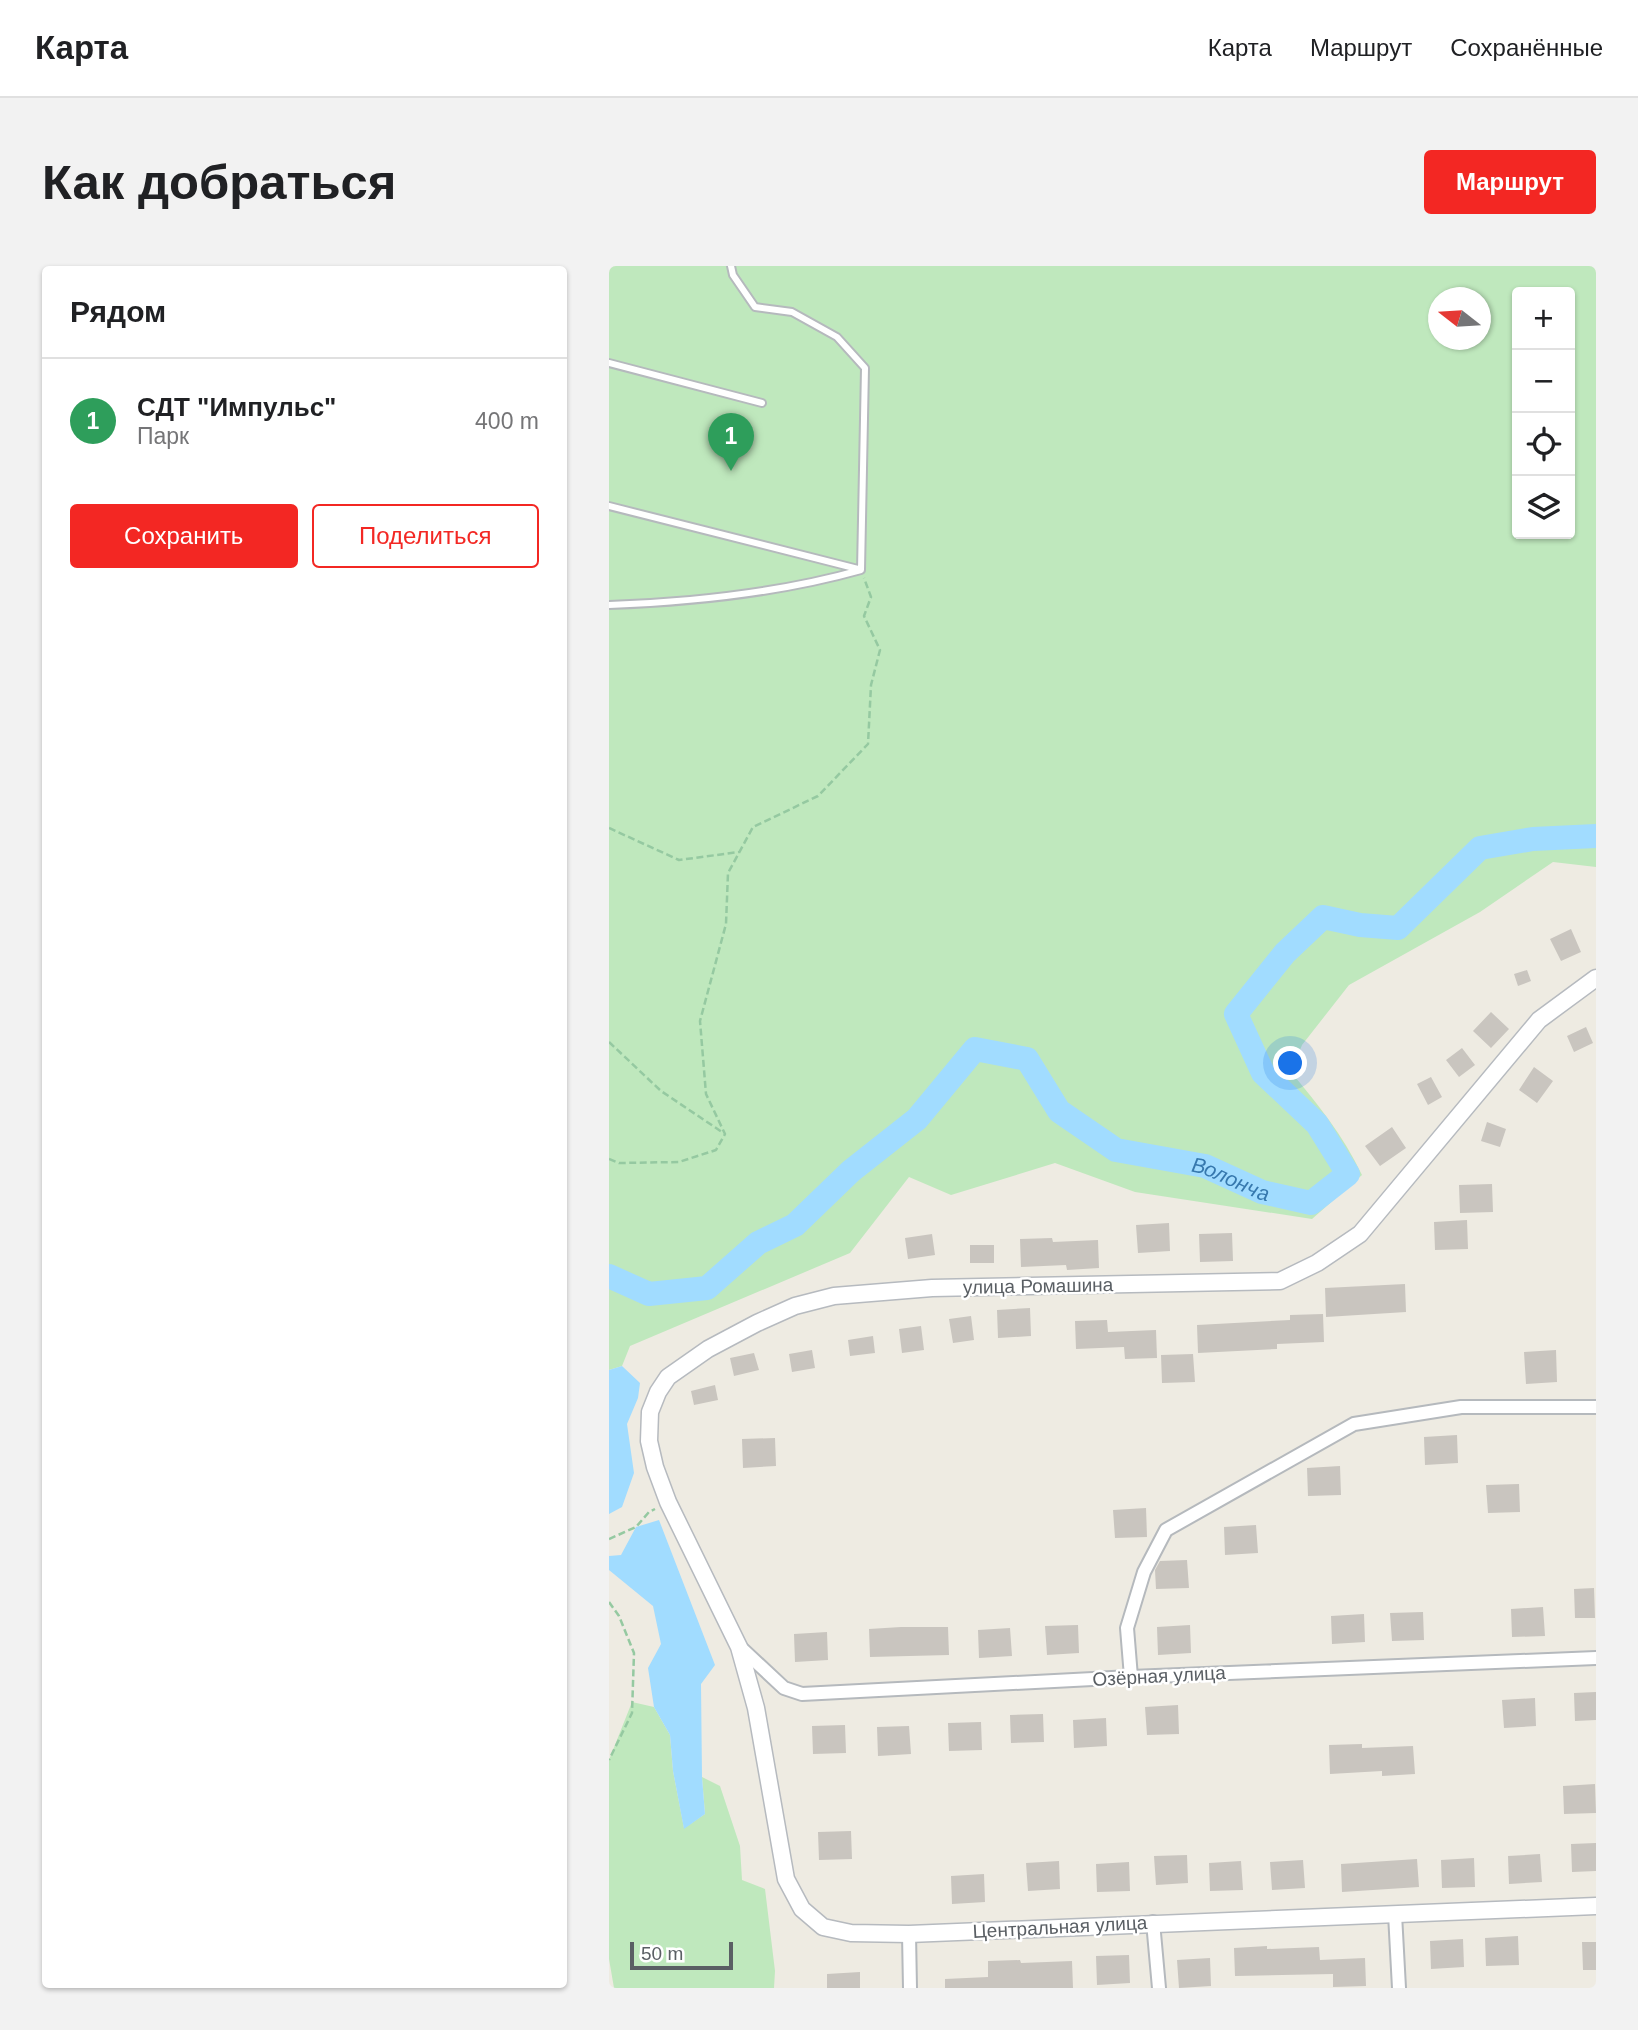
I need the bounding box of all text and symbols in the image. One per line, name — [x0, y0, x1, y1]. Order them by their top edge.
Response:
text: Карта — [35, 29, 128, 66]
text: Карта — [1208, 34, 1272, 61]
text: Маршрут — [1310, 34, 1412, 61]
text: Сохранённые — [1450, 34, 1603, 61]
button: Маршрут — [1424, 150, 1596, 214]
text: Как добраться — [42, 155, 396, 209]
north arrow — [1428, 287, 1491, 350]
map controls — [1512, 287, 1575, 539]
button: + — [1512, 287, 1575, 350]
text: Рядом — [70, 295, 166, 328]
button: − — [1512, 350, 1575, 413]
text: СДТ "Импульс" — [137, 392, 336, 422]
text: 1 — [87, 408, 99, 434]
text: 400 m — [475, 408, 539, 434]
pin: 1 — [708, 413, 754, 471]
button: locate — [1512, 413, 1575, 476]
text: Парк — [137, 423, 189, 449]
button: layers — [1512, 476, 1575, 539]
button: Сохранить — [70, 504, 298, 568]
button: Поделиться — [312, 504, 539, 568]
your location — [1273, 1046, 1307, 1080]
water label: Волонча — [1190, 1152, 1272, 1205]
street label: улица Ромашина — [963, 1274, 1114, 1298]
street label: Озёрная улица — [1092, 1662, 1227, 1690]
street label: Центральная улица — [972, 1912, 1148, 1942]
scale bar — [630, 1939, 733, 1971]
text: 50 m — [641, 1943, 683, 1964]

